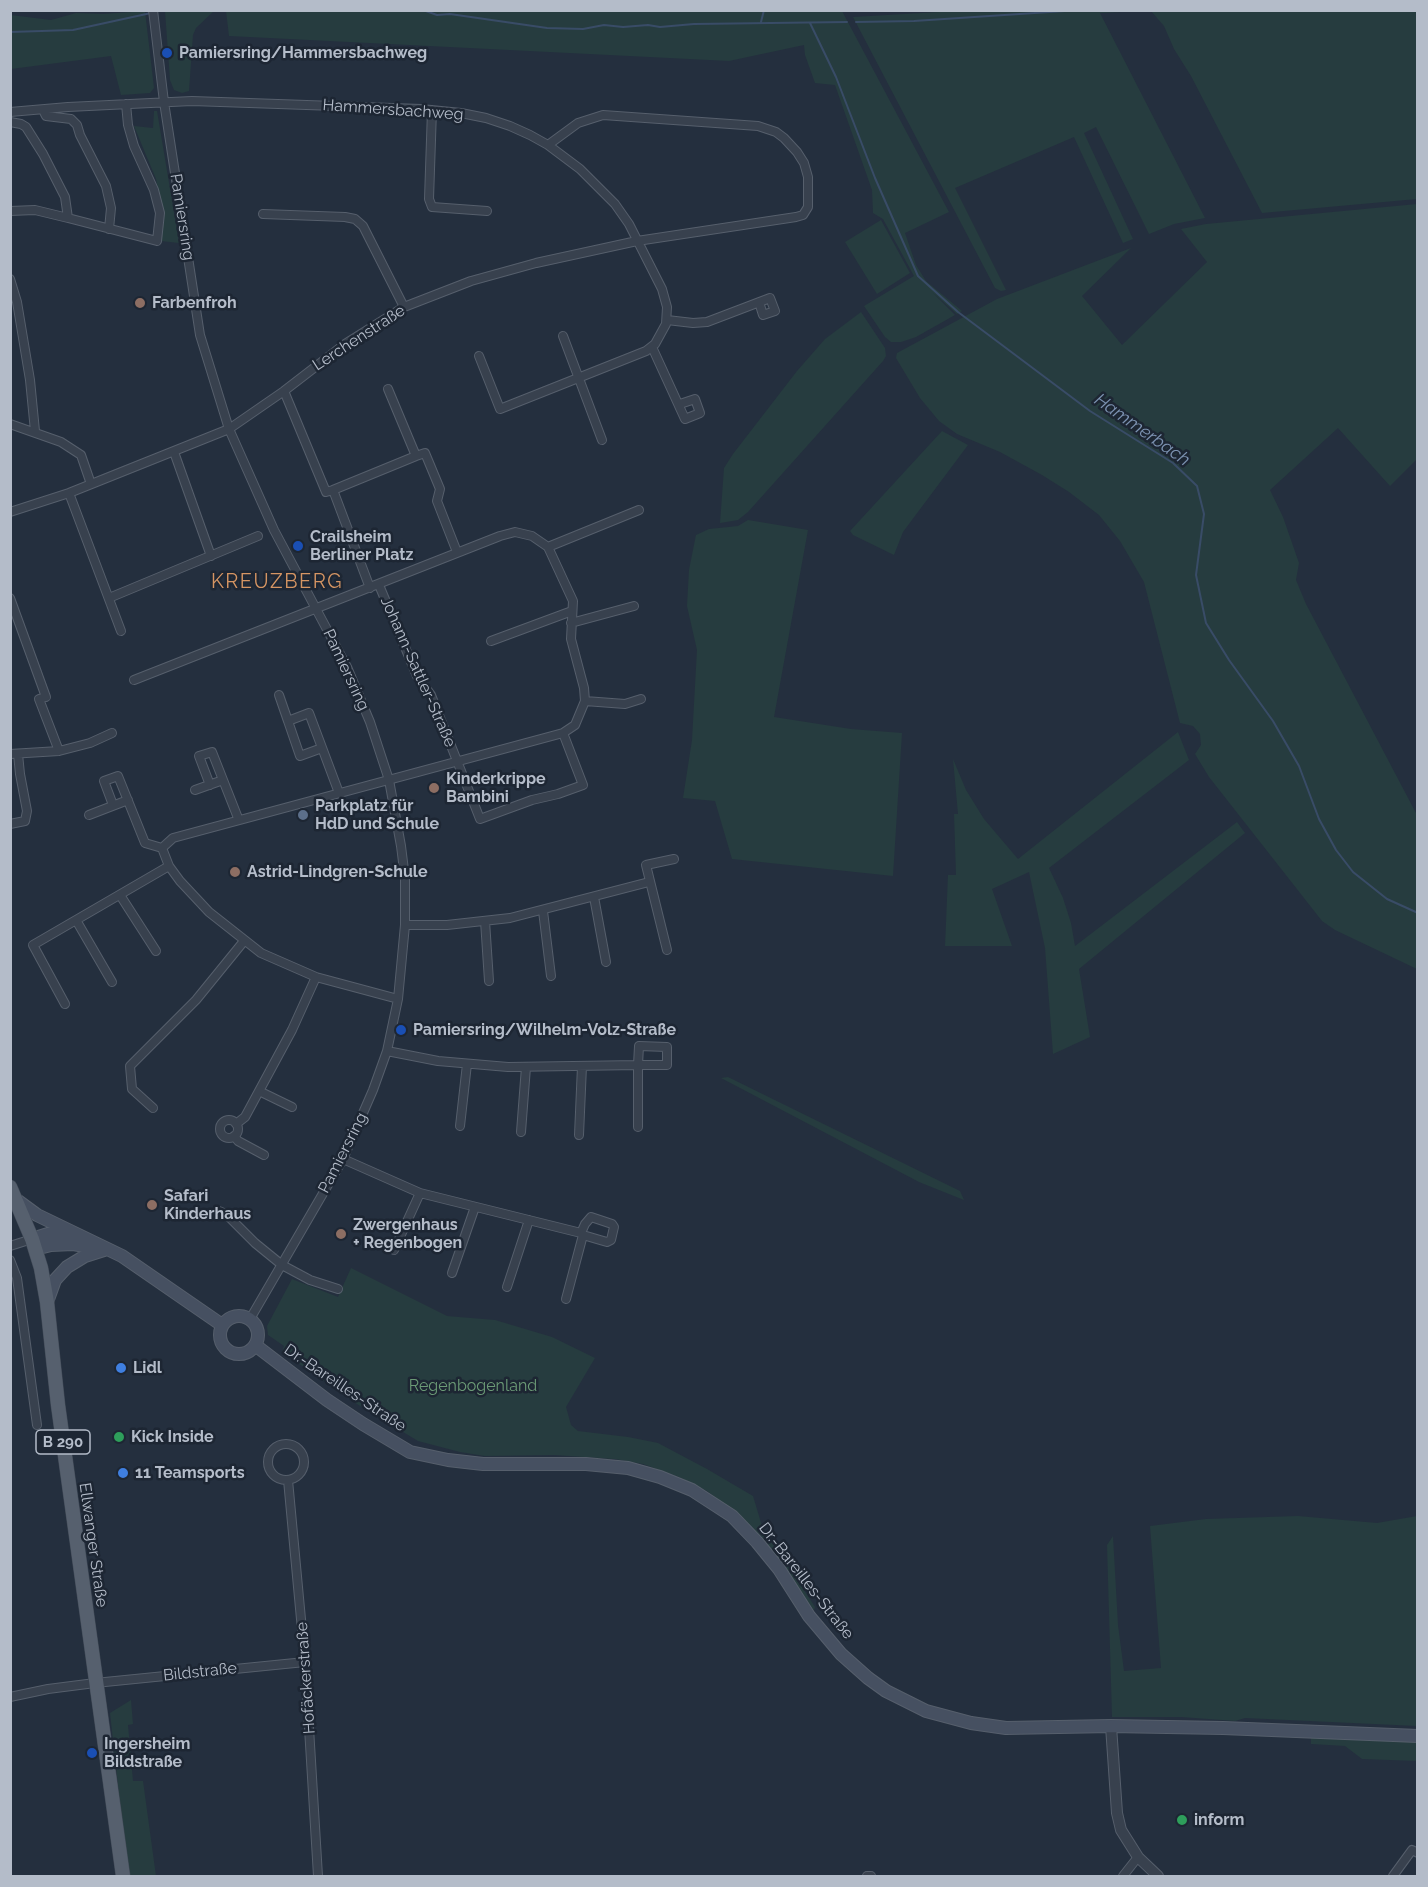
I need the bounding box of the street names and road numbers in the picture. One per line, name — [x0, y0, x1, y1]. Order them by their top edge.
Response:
street label: Hammersbachweg — [322, 96, 464, 124]
street label: Pamiersring — [166, 172, 198, 262]
street label: Lerchenstraße — [309, 301, 409, 375]
street label: Johann-Sattler-Straße — [376, 594, 460, 750]
street label: Pamiersring — [319, 626, 373, 714]
street label: Pamiersring — [315, 1110, 371, 1196]
street label: Dr.-Bareilles-Straße — [280, 1340, 410, 1436]
road number: B 290 — [36, 1430, 90, 1454]
street label: Ellwanger Straße — [75, 1482, 111, 1608]
street label: Dr.-Bareilles-Straße — [754, 1519, 858, 1643]
street label: Hofäckerstraße — [293, 1621, 319, 1735]
street label: Bildstraße — [162, 1659, 238, 1685]

